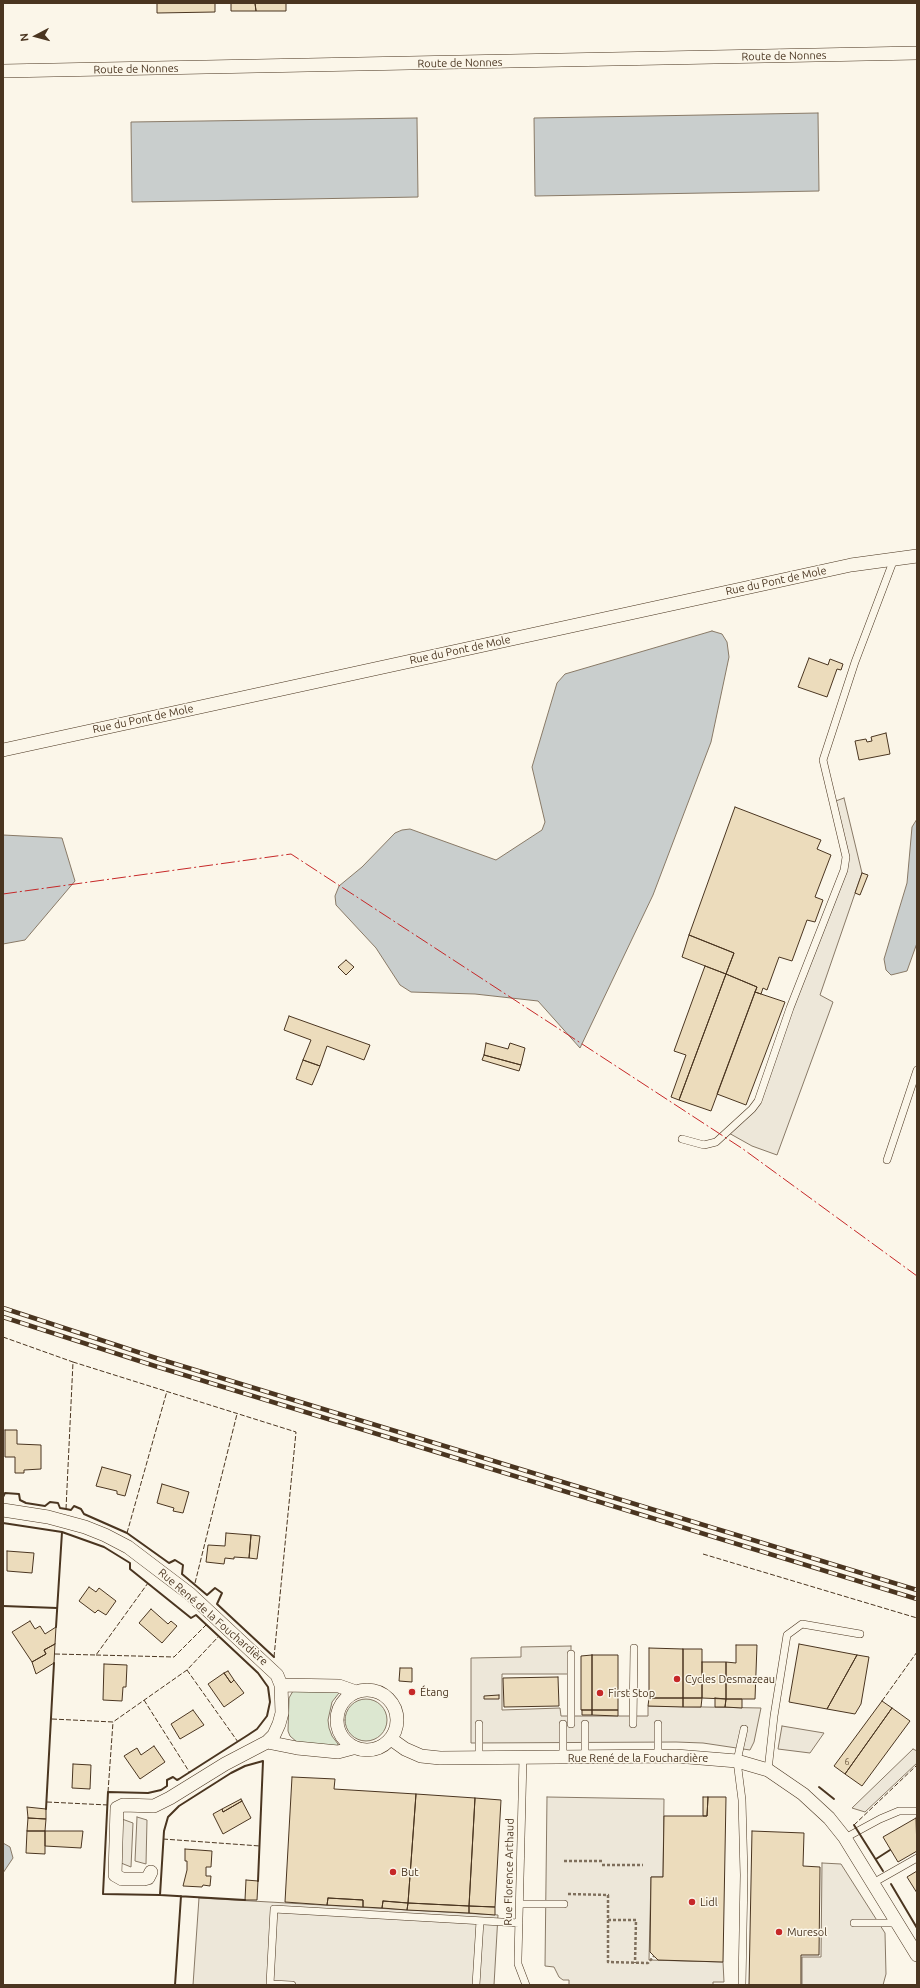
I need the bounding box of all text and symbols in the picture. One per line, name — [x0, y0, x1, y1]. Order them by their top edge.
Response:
north arrow — [16, 16, 56, 56]
text: N — [18, 33, 30, 42]
street label: Route de Nonnes — [741, 49, 827, 63]
street label: Route de Nonnes — [417, 56, 503, 70]
street label: Route de Nonnes — [93, 62, 179, 76]
street label: Rue du Pont de Mole — [724, 564, 828, 598]
street label: Rue du Pont de Mole — [408, 633, 512, 667]
street label: Rue du Pont de Mole — [91, 702, 195, 736]
street label: Rue René de la Fouchardière — [156, 1566, 270, 1668]
place label: Cycles Desmazeau — [685, 1672, 775, 1686]
marker: Cycles Desmazeau — [672, 1674, 682, 1684]
place label: Étang — [420, 1685, 449, 1699]
place label: First Stop — [608, 1686, 655, 1700]
marker: Étang — [407, 1687, 417, 1697]
marker: First Stop — [595, 1688, 605, 1698]
street label: Rue René de la Fouchardière — [568, 1751, 708, 1765]
house number: 6 — [844, 1757, 850, 1767]
street label: Rue Florence Arthaud — [501, 1818, 517, 1926]
place label: But — [401, 1865, 419, 1879]
marker: But — [388, 1867, 398, 1877]
place label: Lidl — [700, 1895, 718, 1909]
marker: Lidl — [687, 1897, 697, 1907]
place label: Muresol — [787, 1925, 827, 1939]
marker: Muresol — [774, 1927, 784, 1937]

